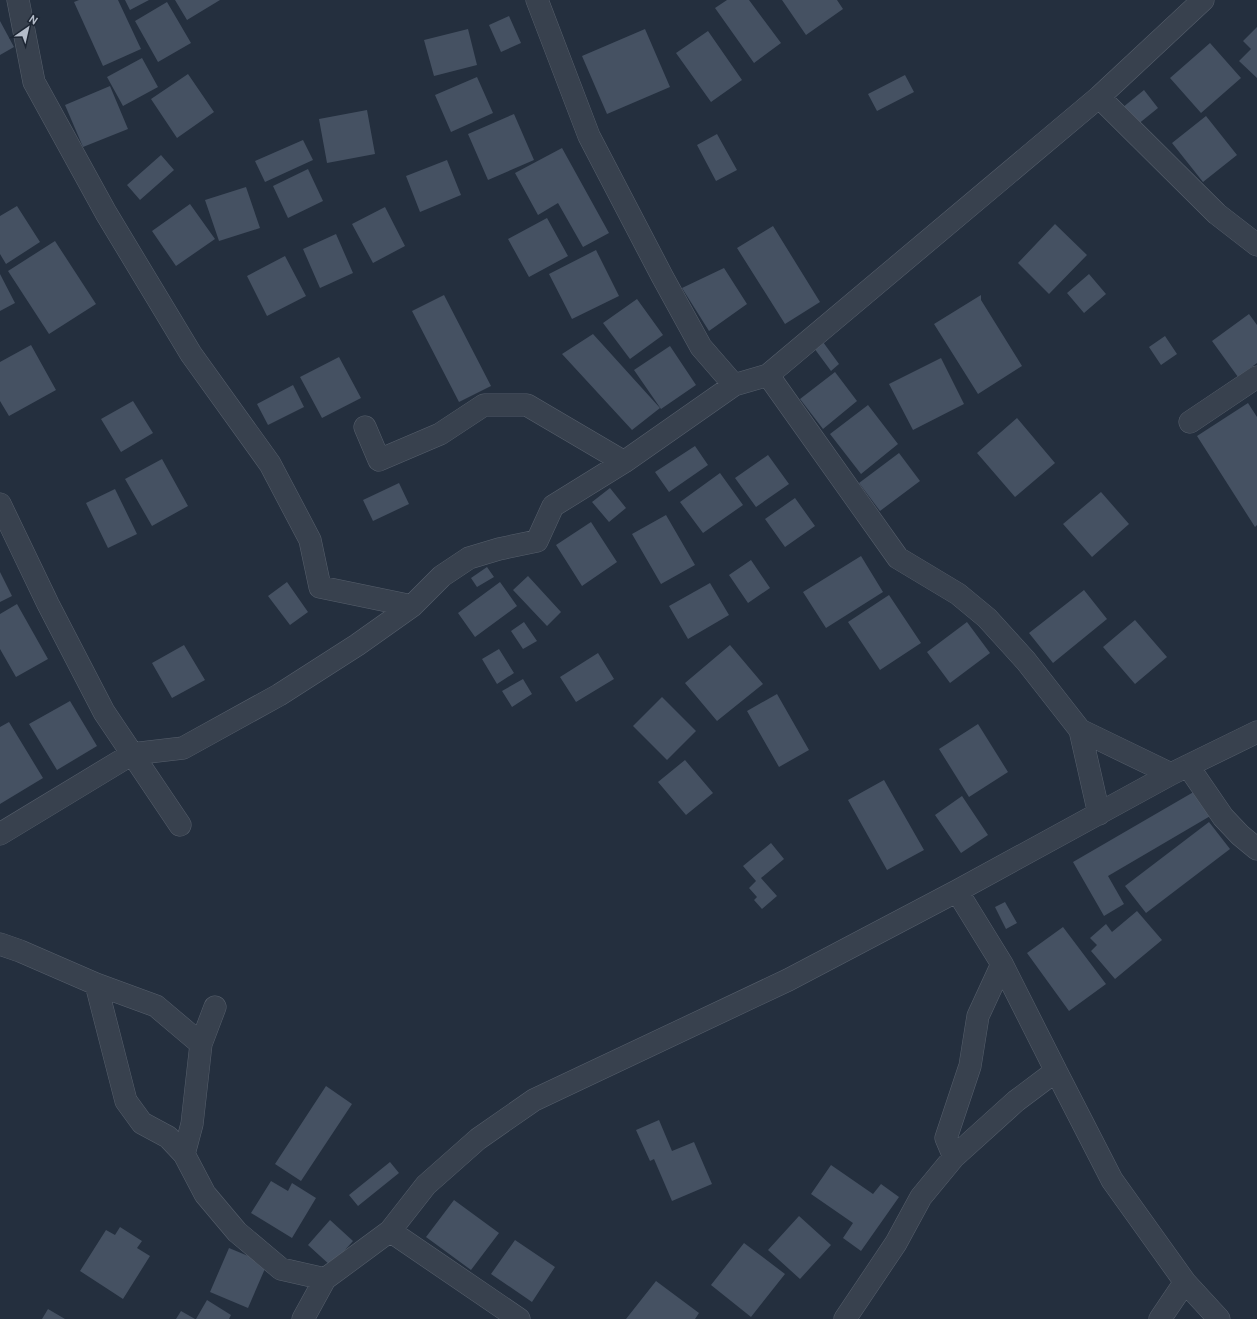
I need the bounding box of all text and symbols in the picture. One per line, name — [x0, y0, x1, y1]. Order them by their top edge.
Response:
north arrow — [8, 8, 48, 48]
text: N — [26, 13, 40, 29]

